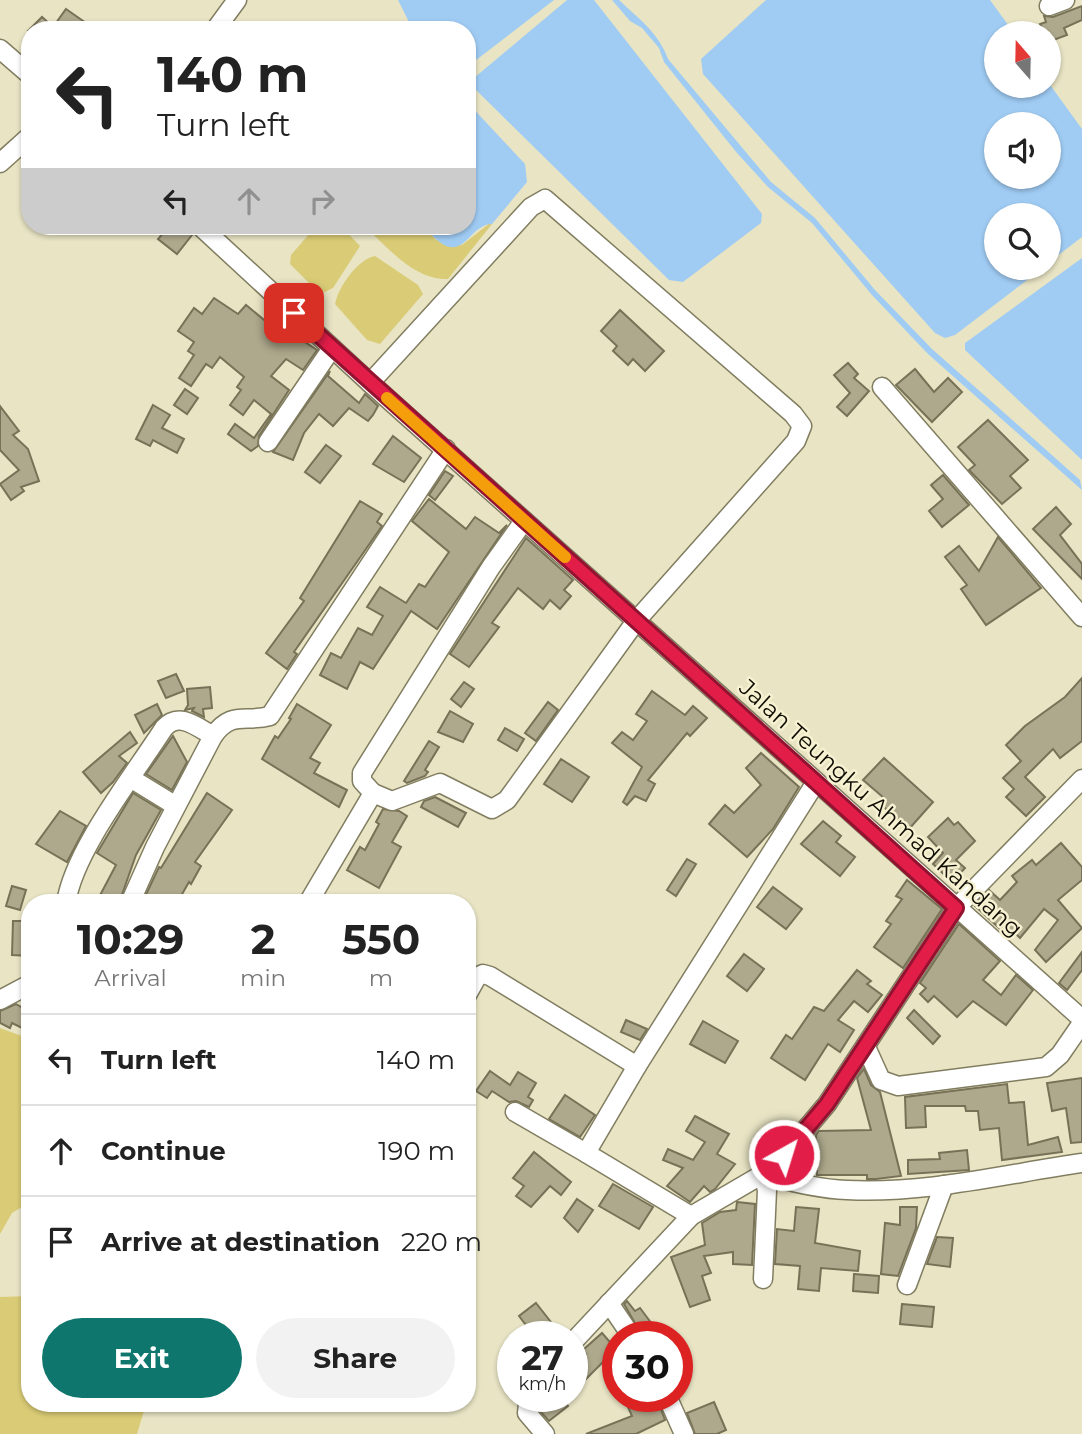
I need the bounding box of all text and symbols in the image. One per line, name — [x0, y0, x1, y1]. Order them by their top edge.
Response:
north arrow — [984, 21, 1060, 98]
map controls — [984, 21, 1061, 280]
text: 140 m — [157, 45, 309, 104]
icon: left — [42, 49, 133, 140]
text: Turn left — [157, 105, 291, 144]
button: sound — [984, 112, 1061, 189]
icon: left — [157, 182, 195, 220]
icon: ahead — [230, 182, 268, 220]
icon: right — [303, 182, 341, 220]
button: search — [984, 203, 1061, 280]
pin — [264, 283, 324, 343]
icon: arrive — [275, 294, 313, 332]
street label: Jalan Teungku Ahmad Kandang — [733, 673, 1028, 943]
text: 10:29 — [77, 913, 184, 965]
text: 2 — [251, 913, 275, 965]
text: 550 — [342, 913, 420, 965]
text: Arrival — [94, 964, 167, 992]
text: min — [240, 964, 286, 992]
text: m — [369, 964, 393, 992]
icon: left — [42, 1041, 80, 1079]
text: Turn left — [101, 1044, 217, 1076]
text: 140 m — [377, 1044, 455, 1076]
position arrow — [747, 1118, 821, 1192]
icon: ahead — [42, 1132, 80, 1170]
text: Continue — [101, 1135, 226, 1167]
text: 190 m — [378, 1135, 455, 1167]
icon: arrive — [42, 1223, 80, 1261]
text: Arrive at destination — [101, 1226, 380, 1258]
text: 220 m — [401, 1226, 482, 1258]
button: Exit — [42, 1318, 242, 1398]
button: Share — [256, 1318, 455, 1398]
speed limit sign: 30 — [602, 1321, 693, 1412]
text: 27 — [521, 1336, 564, 1379]
text: km/h — [518, 1373, 567, 1395]

